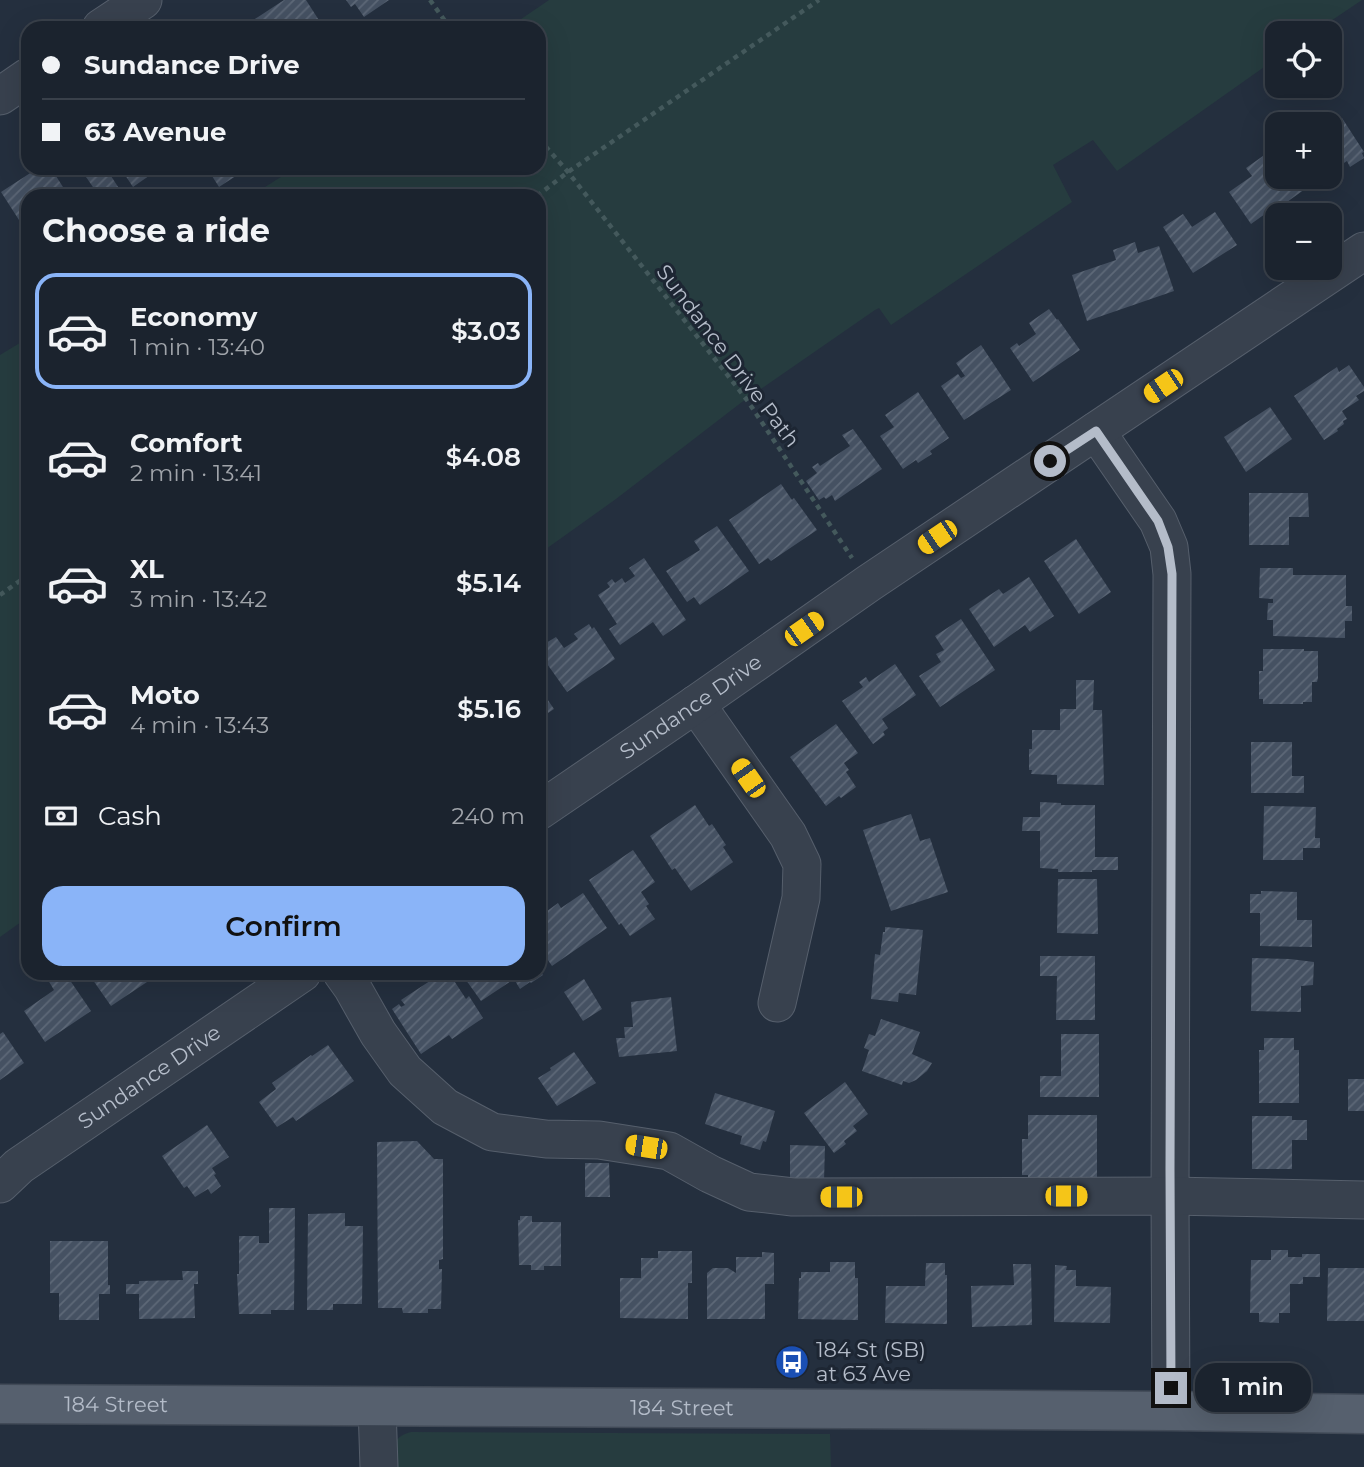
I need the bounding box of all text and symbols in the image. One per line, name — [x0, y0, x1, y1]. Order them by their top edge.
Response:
map controls — [1265, 21, 1342, 280]
button: locate — [1265, 21, 1342, 98]
text: Sundance Drive — [84, 49, 300, 81]
button: + — [1265, 112, 1342, 189]
text: 63 Avenue — [84, 116, 226, 148]
button: − — [1265, 203, 1342, 280]
text: Choose a ride — [42, 211, 270, 250]
street label: Sundance Drive Path — [652, 259, 805, 452]
icon: car — [46, 300, 109, 363]
text: Economy — [130, 301, 257, 333]
text: $3.03 — [451, 315, 521, 347]
text: 1 min · 13:40 — [130, 333, 265, 361]
car — [1140, 366, 1187, 406]
icon: car — [46, 426, 109, 489]
text: Comfort — [130, 427, 242, 459]
text: $4.08 — [446, 441, 521, 473]
route start — [1034, 445, 1066, 477]
text: 2 min · 13:41 — [130, 459, 262, 487]
car — [914, 517, 961, 557]
icon: car — [46, 552, 109, 615]
text: XL — [130, 553, 164, 585]
text: $5.14 — [456, 567, 521, 599]
text: 3 min · 13:42 — [130, 585, 267, 613]
car — [781, 608, 828, 650]
street label: Sundance Drive — [615, 649, 766, 764]
icon: car — [46, 678, 109, 741]
text: Moto — [130, 679, 200, 711]
text: $5.16 — [457, 693, 521, 725]
text: 4 min · 13:43 — [130, 711, 269, 739]
car — [728, 755, 769, 801]
icon: cash — [42, 797, 80, 835]
text: Cash — [98, 800, 162, 832]
text: 240 m — [452, 802, 525, 830]
button: Confirm — [42, 886, 525, 966]
street label: Sundance Drive — [73, 1019, 225, 1134]
car — [624, 1133, 669, 1161]
car — [1046, 1186, 1088, 1207]
car — [821, 1187, 863, 1208]
place label: 184 St (SB) at 63 Ave — [816, 1337, 926, 1386]
bus stop icon: 184 St (SB) at 63 Ave — [773, 1343, 811, 1381]
callout: 1 min — [1196, 1364, 1311, 1412]
route end — [1155, 1372, 1187, 1404]
text: 1 min — [1222, 1373, 1284, 1401]
street label: 184 Street — [64, 1391, 168, 1417]
street label: 184 Street — [630, 1395, 734, 1420]

